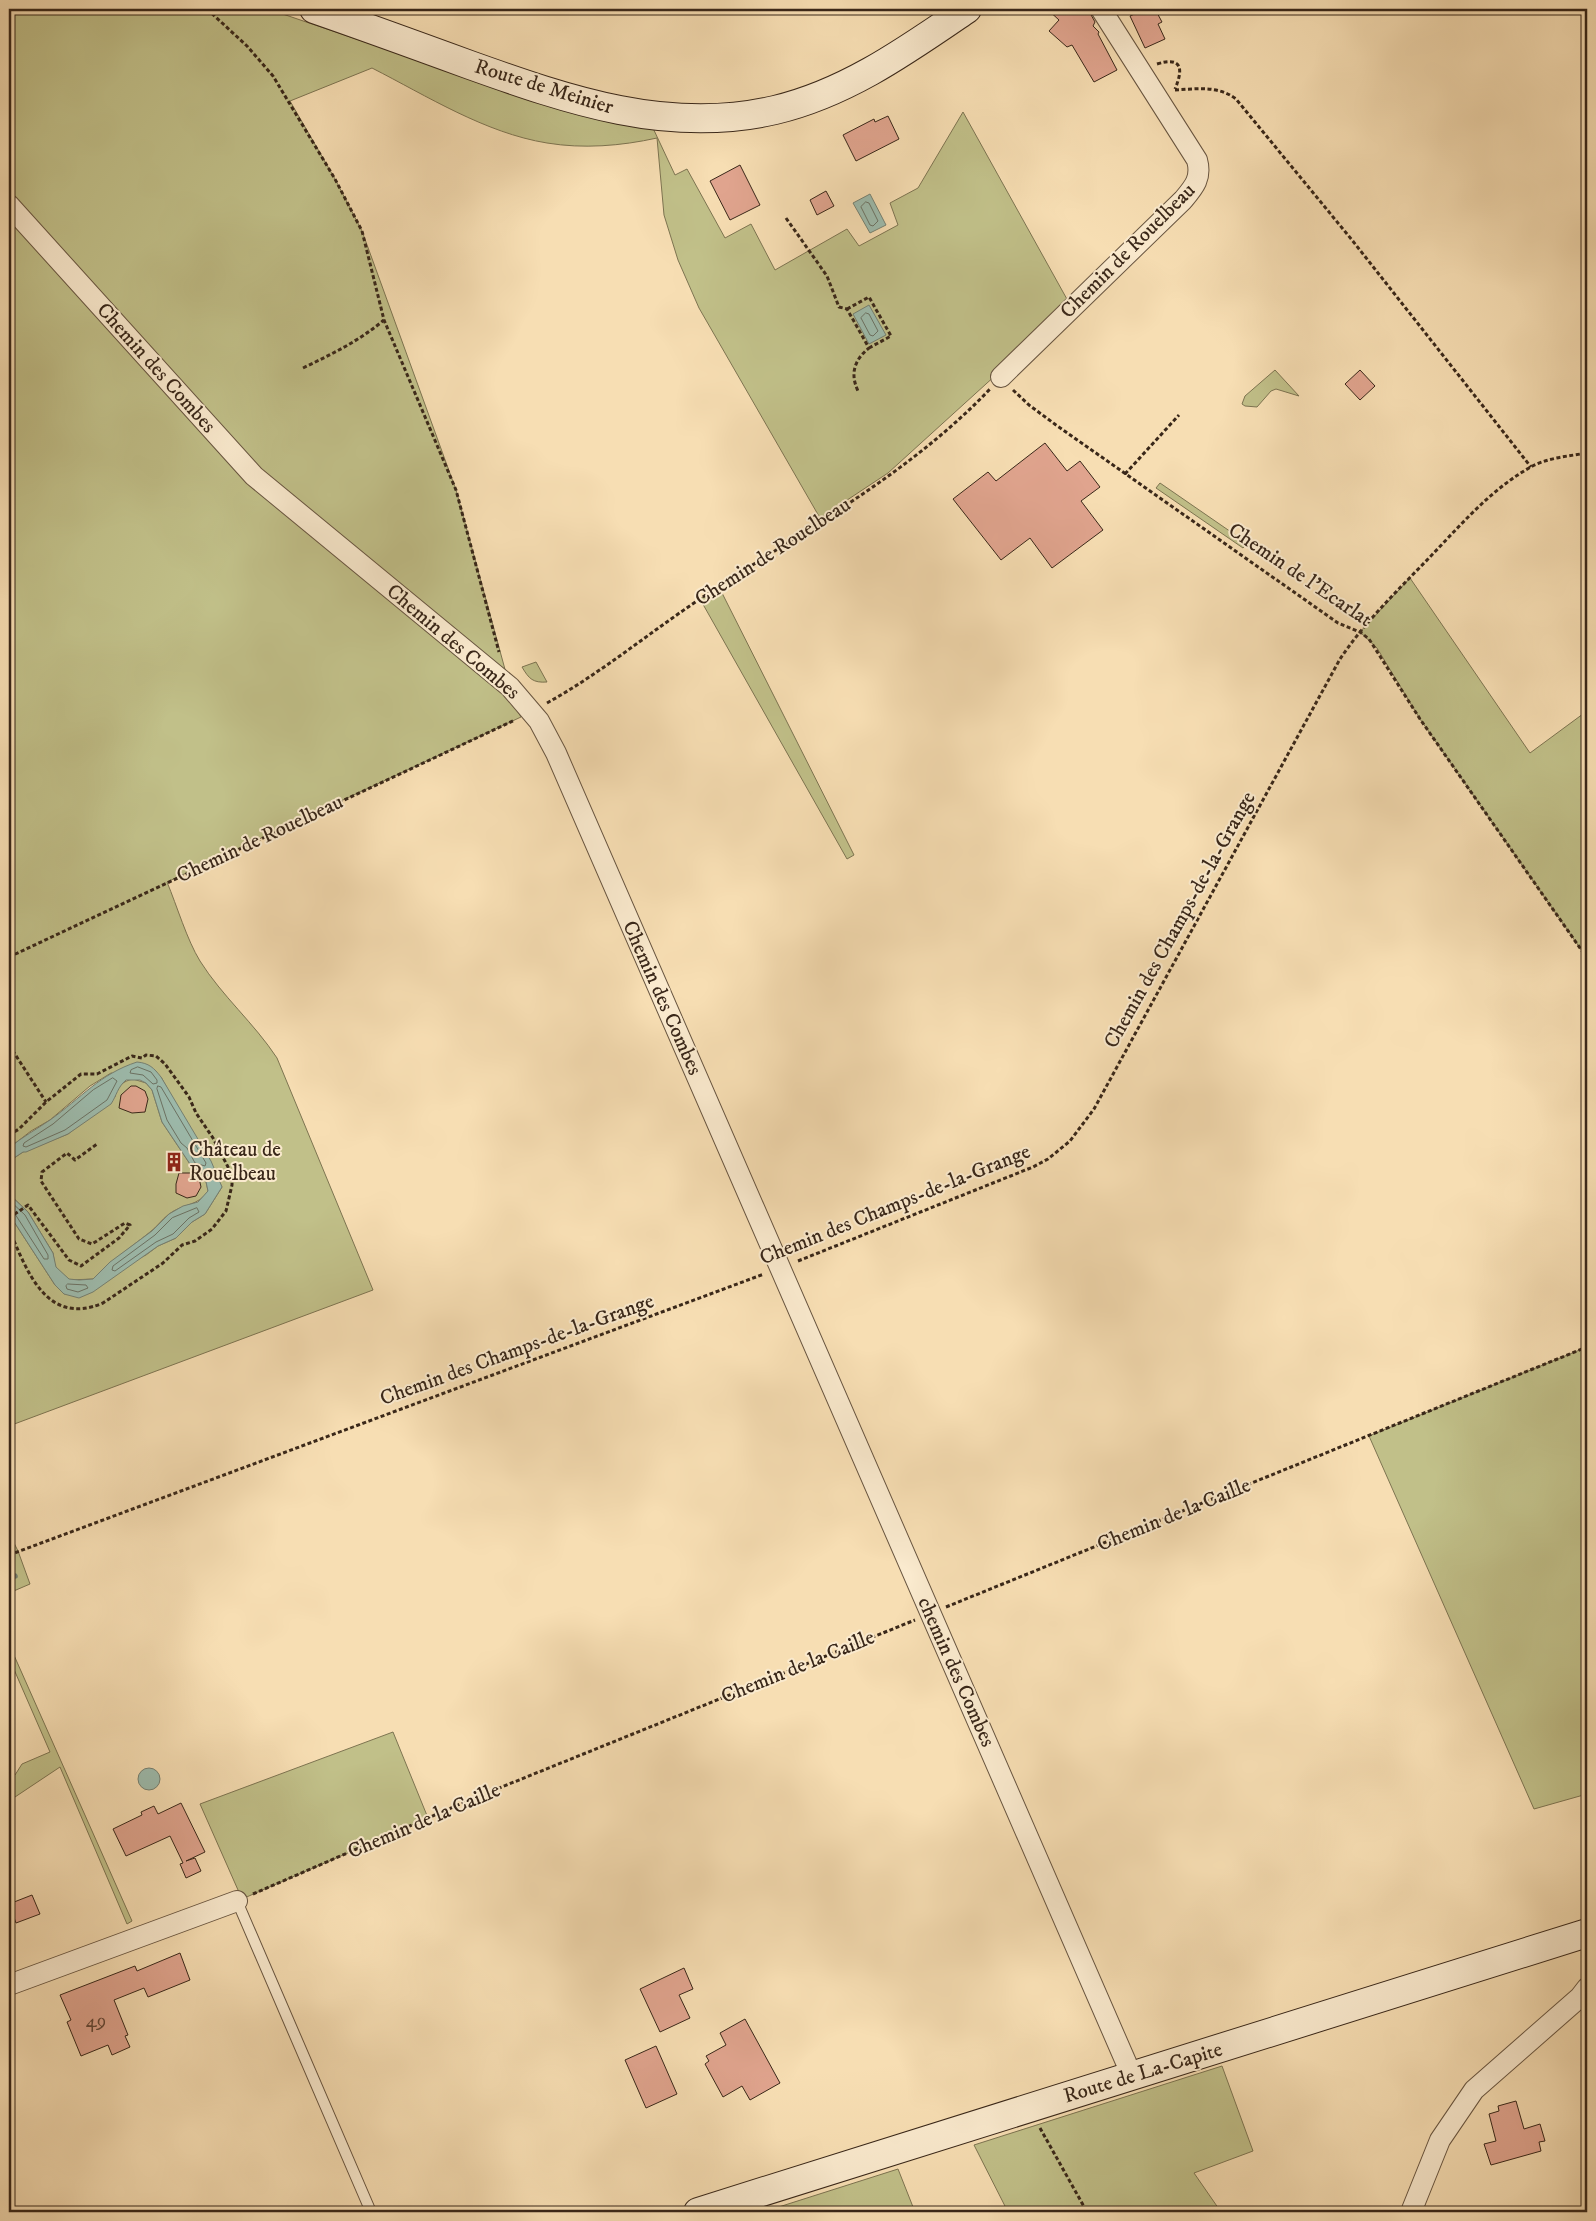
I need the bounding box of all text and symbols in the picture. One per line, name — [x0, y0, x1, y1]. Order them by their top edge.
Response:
street label: Route de Meinier — [471, 54, 617, 120]
street label: Chemin de Rouelbeau — [1055, 178, 1201, 324]
street label: Chemin des Combes — [91, 297, 221, 439]
street label: Chemin de Rouelbeau — [690, 492, 856, 612]
street label: Chemin de l'Ecarlat — [1223, 517, 1377, 633]
street label: Chemin des Combes — [381, 579, 525, 705]
street label: Chemin des Champs-de-la-Grange — [1098, 787, 1262, 1053]
street label: Chemin de Rouelbeau — [173, 789, 347, 889]
street label: Chemin des Combes — [616, 917, 708, 1079]
place label: Château de Rouelbeau — [189, 1137, 281, 1187]
street label: Chemin des Champs-de-la-Grange — [756, 1139, 1034, 1271]
building icon: Château de Rouelbeau — [163, 1151, 185, 1173]
street label: Chemin des Champs-de-la-Grange — [377, 1288, 658, 1412]
street label: Chemin de la Caille — [1093, 1472, 1255, 1558]
street label: chemin des Combes — [911, 1593, 1001, 1751]
street label: Chemin de la Caille — [717, 1624, 879, 1710]
street label: Chemin de la Caille — [344, 1777, 504, 1865]
house number: 49 — [86, 2010, 106, 2033]
street label: Route de La-Capite — [1060, 2036, 1226, 2109]

